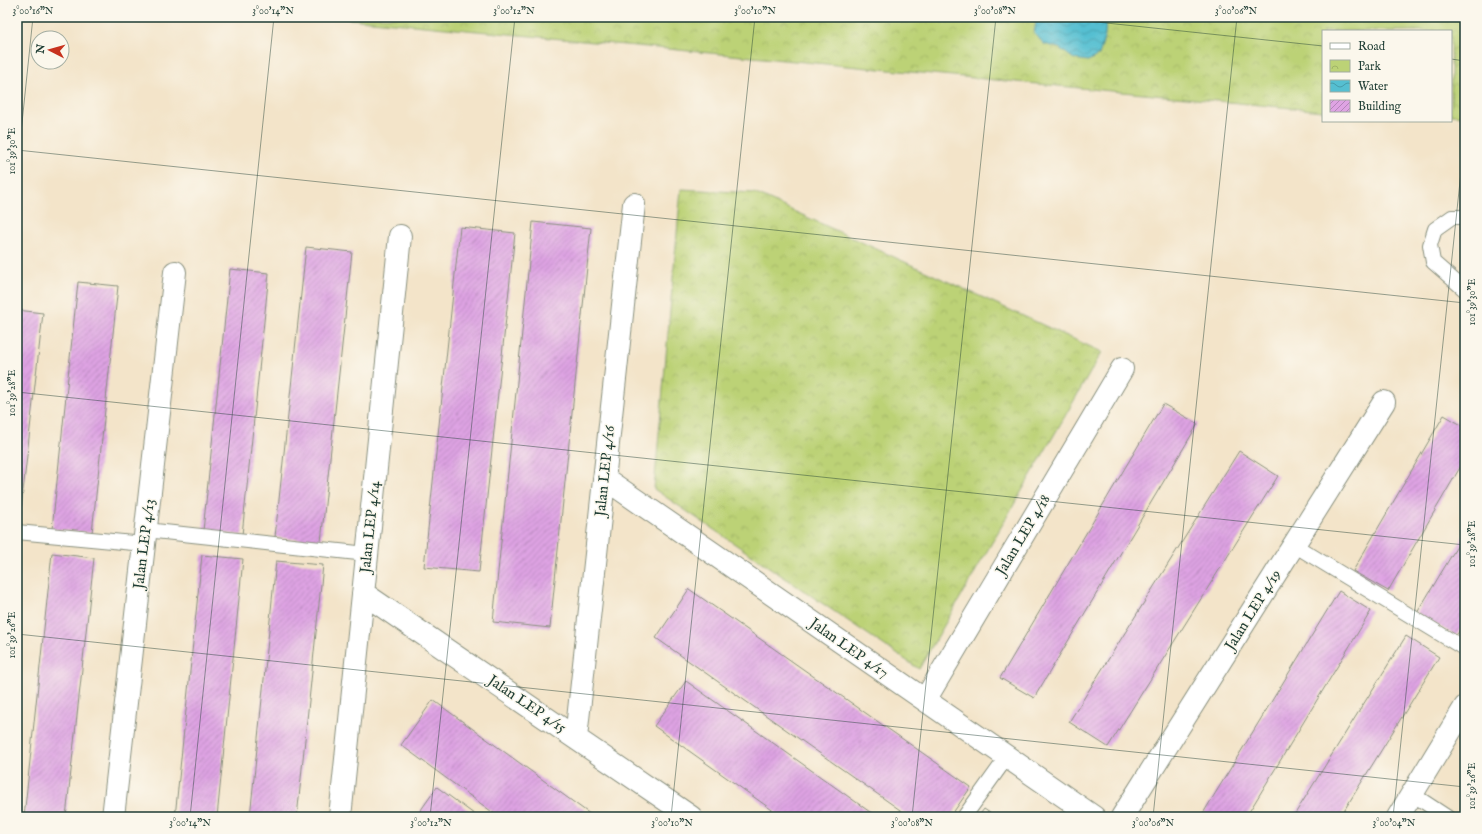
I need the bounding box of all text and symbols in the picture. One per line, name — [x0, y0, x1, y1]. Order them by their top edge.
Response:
text: 3°00'16"N — [12, 5, 54, 18]
text: 3°00'14"N — [252, 5, 294, 18]
text: 3°00'12"N — [493, 5, 535, 18]
text: 3°00'10"N — [734, 5, 776, 18]
text: 3°00'08"N — [974, 5, 1016, 18]
text: 3°00'06"N — [1215, 5, 1257, 18]
north arrow — [30, 30, 70, 70]
legend — [1322, 30, 1452, 122]
text: Road — [1358, 39, 1386, 54]
text: N — [33, 43, 49, 56]
text: Park — [1358, 59, 1381, 74]
text: Water — [1358, 79, 1389, 94]
text: Building — [1358, 99, 1402, 114]
text: 101°39'30"E — [6, 128, 19, 174]
text: 101°39'30"E — [1466, 279, 1479, 325]
text: 101°39'28"E — [6, 370, 19, 416]
street label: Jalan LEP 4/16 — [591, 424, 619, 519]
street label: Jalan LEP 4/14 — [356, 479, 384, 576]
street label: Jalan LEP 4/18 — [990, 491, 1055, 581]
street label: Jalan LEP 4/13 — [129, 498, 159, 592]
text: 101°39'28"E — [1466, 521, 1479, 567]
street label: Jalan LEP 4/19 — [1220, 566, 1285, 656]
text: 101°39'26"E — [6, 611, 19, 659]
street label: Jalan LEP 4/17 — [804, 613, 892, 682]
street label: Jalan LEP 4/15 — [482, 670, 570, 738]
text: 101°39'26"E — [1466, 762, 1479, 810]
text: 3°00'14"N — [169, 817, 211, 830]
text: 3°00'12"N — [410, 817, 452, 830]
text: 3°00'10"N — [651, 817, 693, 830]
text: 3°00'08"N — [891, 817, 933, 830]
text: 3°00'06"N — [1132, 817, 1174, 830]
text: 3°00'04"N — [1373, 817, 1416, 830]

